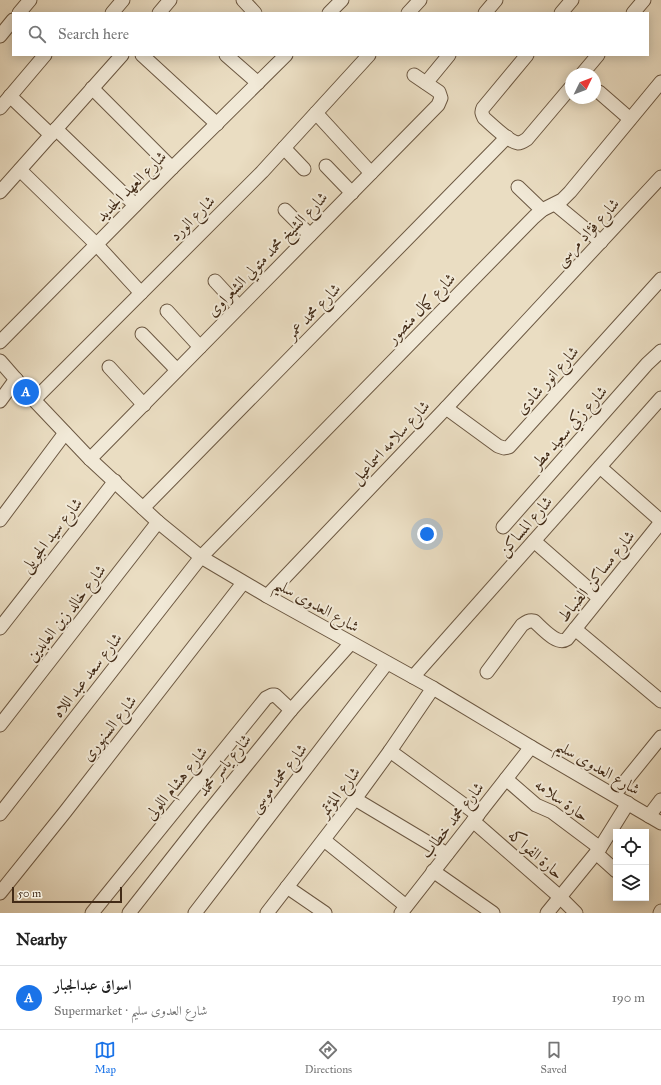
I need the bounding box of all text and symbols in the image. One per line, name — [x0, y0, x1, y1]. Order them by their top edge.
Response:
search box — [12, 12, 649, 56]
icon: search — [26, 23, 48, 45]
text: Search here — [58, 25, 129, 43]
north arrow — [565, 68, 601, 104]
street label: شارع العهد الجديد — [92, 147, 173, 228]
street label: شارع الشيخ محمد متولي الشعراوى — [202, 188, 335, 324]
street label: شارع الورد — [165, 191, 222, 248]
street label: شارع فؤاد مرسى — [551, 194, 626, 273]
street label: شارع كمال منصور — [381, 269, 462, 351]
street label: شارع محمد عمر — [280, 279, 347, 347]
street label: شارع انور شادى — [511, 342, 586, 421]
pin: A — [13, 377, 39, 407]
street label: شارع زكي سعيد مطر — [525, 381, 614, 476]
street label: شارع سلامه اسماعيل — [346, 396, 436, 490]
street label: شارع المساكن — [494, 492, 559, 563]
street label: شارع سيد الجويلى — [16, 494, 89, 579]
your location — [417, 524, 437, 544]
street label: شارع مساكن الضباط — [553, 526, 642, 628]
street label: شارع خالد زين العابدين — [22, 561, 113, 668]
street label: شارع العدوى سليم — [268, 574, 363, 642]
street label: شارع سعد عبد اللاه — [48, 629, 129, 724]
street label: شارع السنهورى — [77, 691, 144, 767]
street label: شارع ياسر محمد — [193, 730, 258, 803]
street label: شارع العدوى سليم — [549, 735, 644, 805]
street label: شارع محمد موسى — [245, 740, 314, 819]
street label: شارع هشام اللولى — [141, 743, 215, 827]
street label: شارع المؤتمر — [313, 763, 367, 825]
street label: حارة سلامه — [531, 775, 593, 825]
street label: شارع محمد خطاب — [416, 778, 491, 864]
street label: حارة الفواكه — [504, 825, 567, 884]
map controls — [613, 829, 649, 901]
button: locate — [613, 829, 649, 865]
button: layers — [613, 865, 649, 901]
scale bar — [12, 885, 122, 904]
text: 50 m — [18, 887, 41, 900]
text: Nearby — [16, 929, 67, 950]
text: اسواق عبدالجبار — [54, 976, 131, 994]
text: A — [25, 990, 33, 1006]
text: 190 m — [612, 990, 645, 1006]
text: Supermarket · شارع العدوى سليم — [54, 1003, 207, 1019]
tab: Map — [94, 1039, 116, 1076]
tab: Directions — [305, 1039, 352, 1076]
tab: Saved — [541, 1039, 567, 1076]

